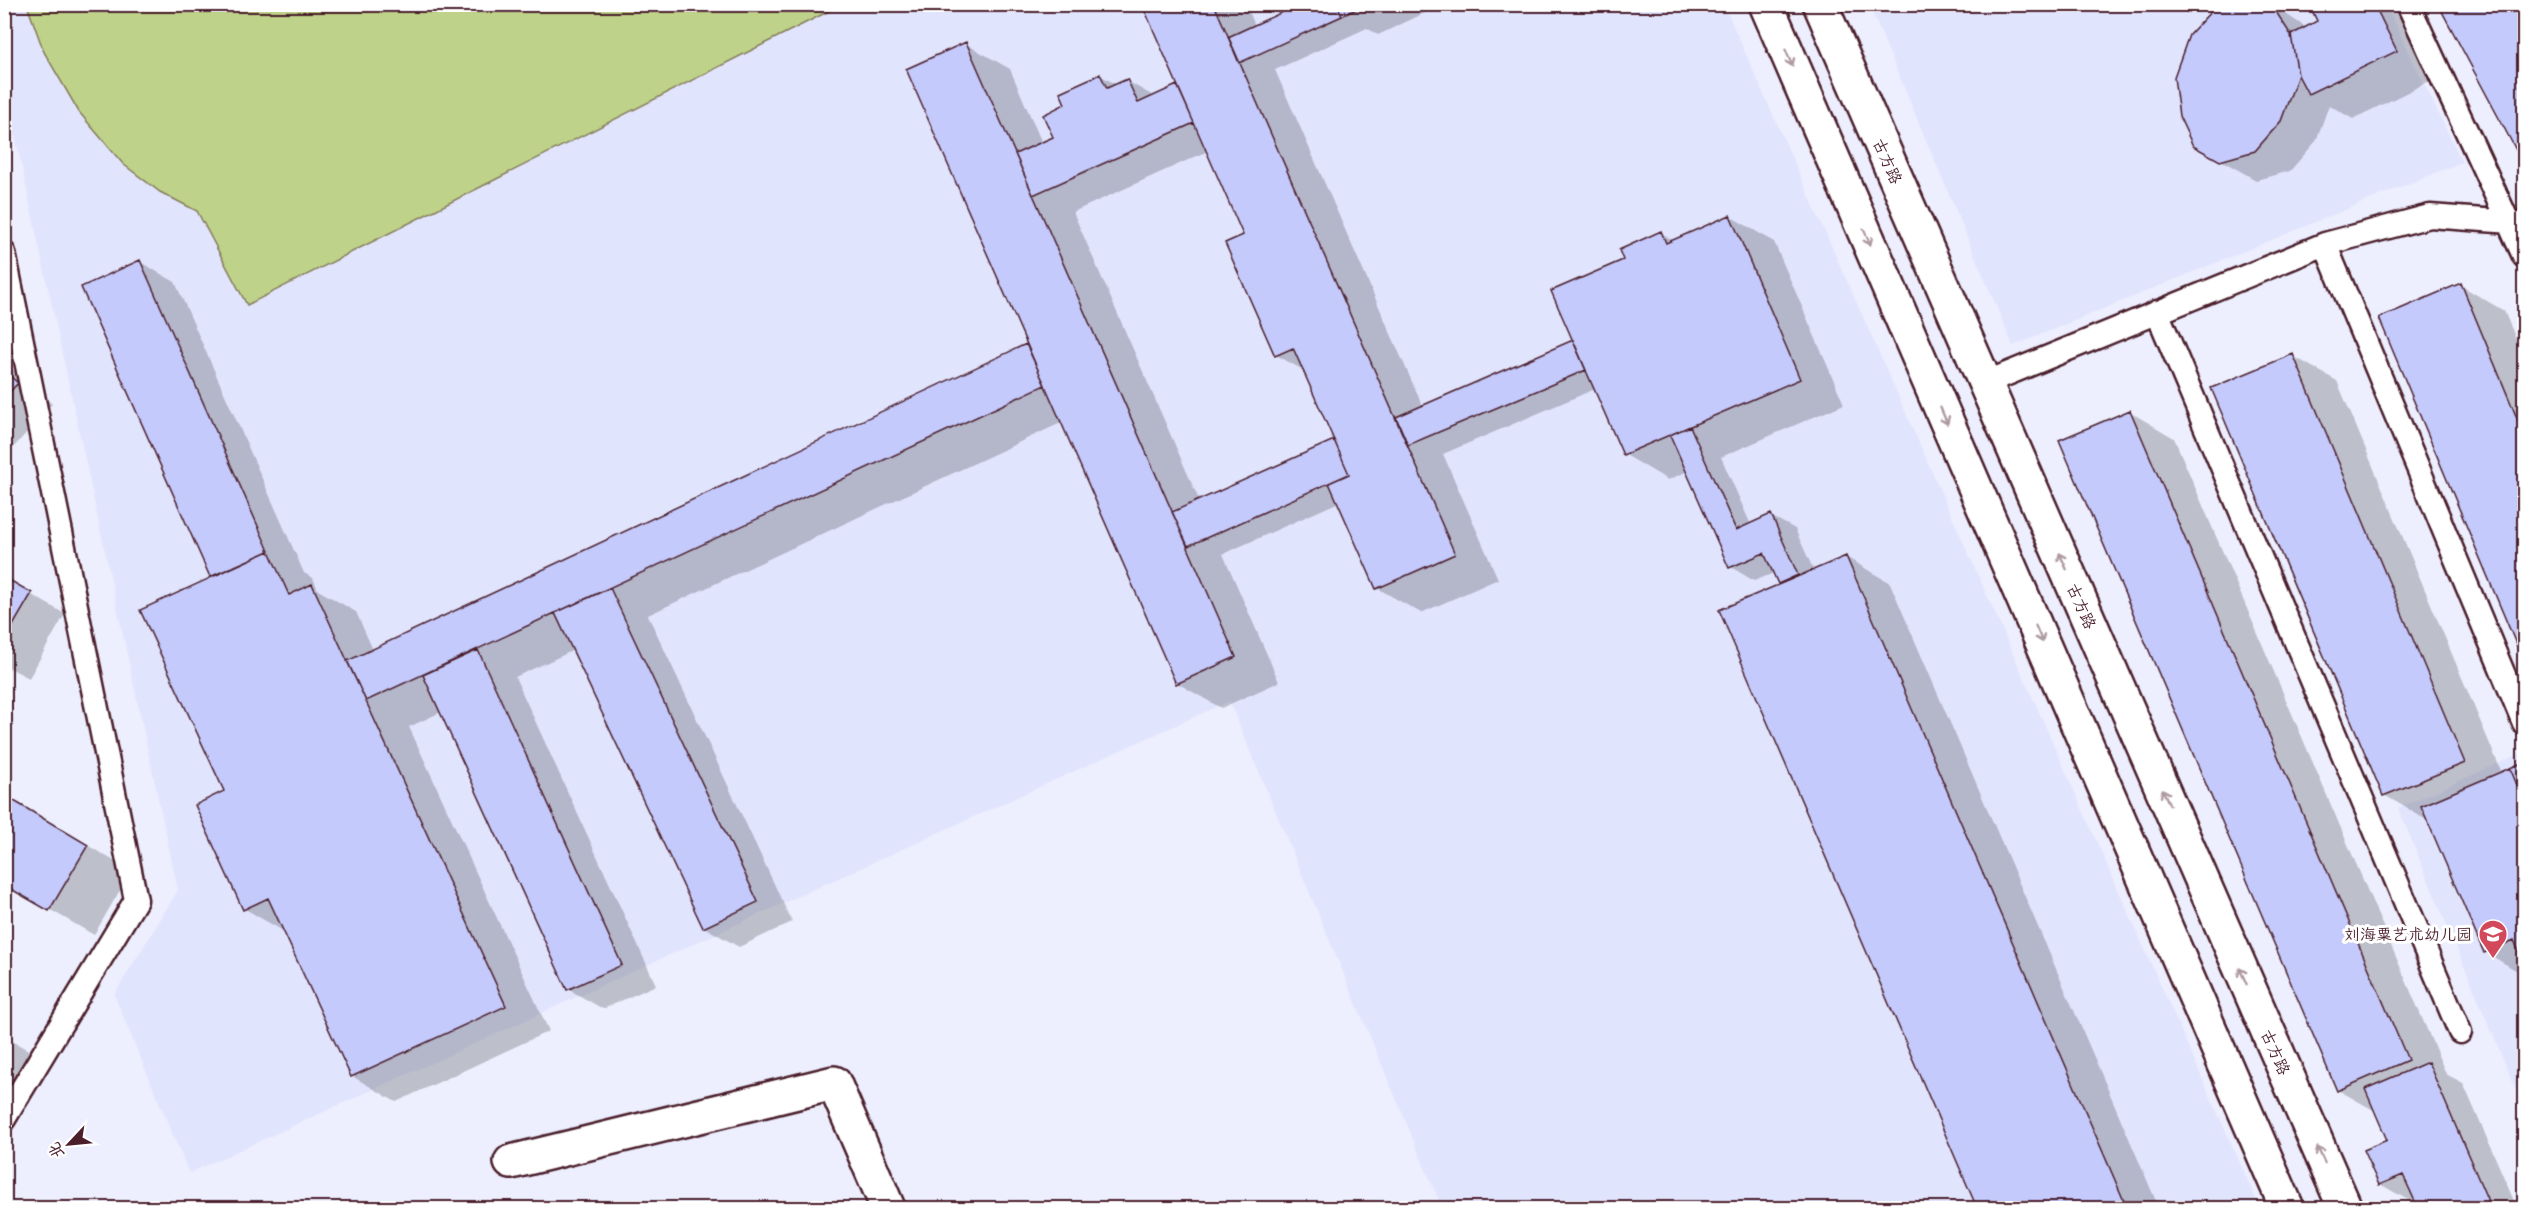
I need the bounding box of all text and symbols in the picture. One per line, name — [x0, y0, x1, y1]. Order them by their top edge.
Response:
one-way arrow — [1784, 49, 1796, 67]
street label: 古方路 — [1869, 135, 1908, 187]
one-way arrow — [1862, 227, 1873, 246]
one-way arrow — [1940, 407, 1951, 425]
one-way arrow — [2056, 552, 2068, 570]
street label: 古方路 — [2063, 580, 2102, 632]
one-way arrow — [2033, 624, 2045, 642]
one-way arrow — [2159, 789, 2171, 807]
school or university icon: 刘海粟艺术幼儿园 — [2477, 918, 2509, 960]
place label: 刘海粟艺术幼儿园 — [2344, 923, 2472, 944]
one-way arrow — [2237, 967, 2248, 985]
street label: 古方路 — [2257, 1026, 2296, 1078]
north arrow — [39, 1114, 99, 1174]
text: 北 — [42, 1139, 68, 1163]
one-way arrow — [2315, 1146, 2326, 1164]

